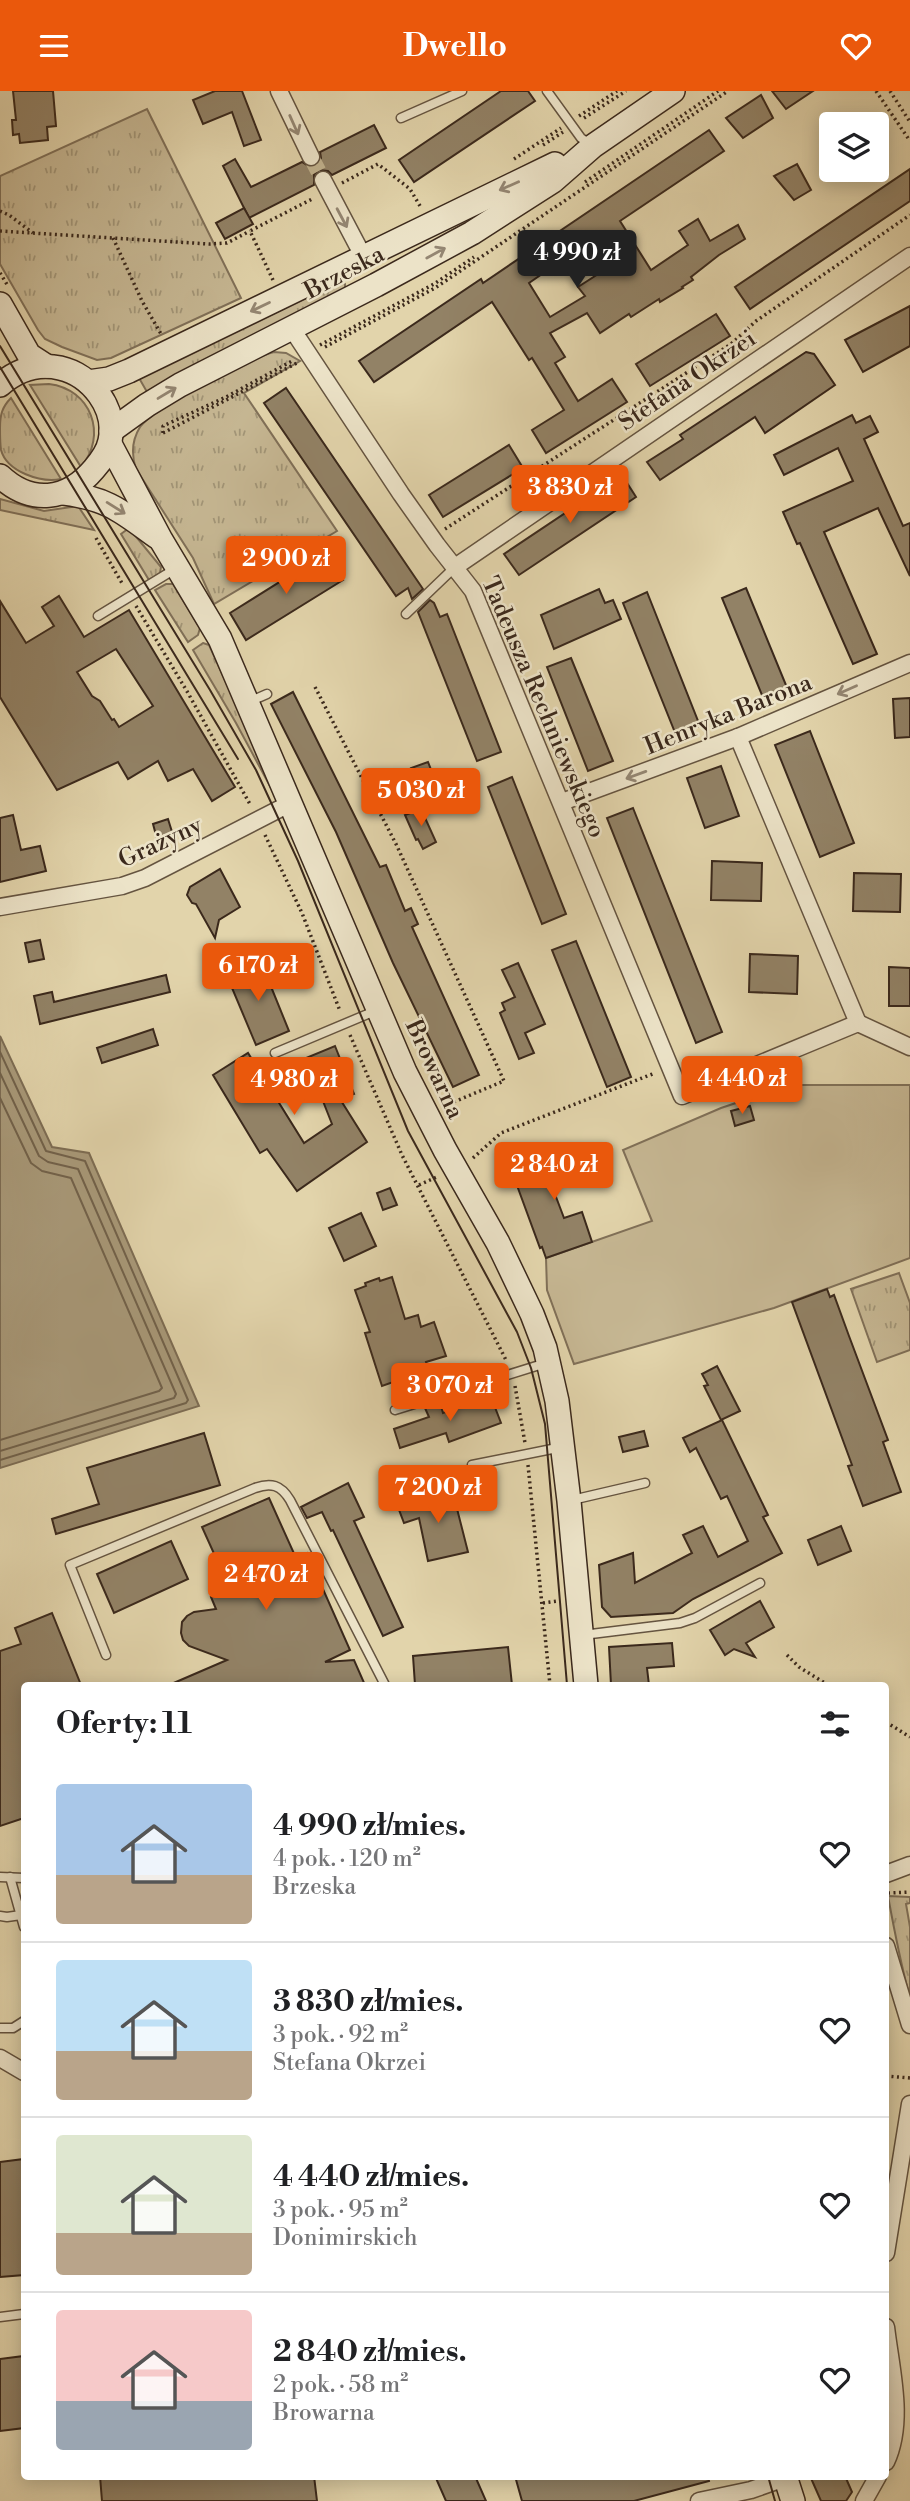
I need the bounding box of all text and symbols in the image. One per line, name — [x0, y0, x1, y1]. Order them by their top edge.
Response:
text: Dwello — [403, 26, 507, 66]
icon: menu — [35, 27, 73, 65]
icon: heart — [837, 27, 875, 65]
map controls — [819, 112, 889, 182]
button: layers — [819, 112, 889, 182]
one-way arrow — [289, 114, 302, 135]
one-way arrow — [499, 180, 520, 193]
one-way arrow — [336, 208, 350, 228]
pin: 4 990 zł — [505, 231, 649, 290]
street label: Brzeska — [298, 239, 391, 307]
text: 4 990 zł — [534, 239, 621, 267]
one-way arrow — [425, 245, 446, 259]
one-way arrow — [250, 300, 271, 314]
street label: Stefana Okrzei — [613, 324, 762, 438]
one-way arrow — [157, 386, 177, 400]
pin: 3 830 zł — [498, 465, 642, 525]
text: 3 830 zł — [528, 474, 612, 502]
one-way arrow — [105, 502, 125, 516]
pin: 2 900 zł — [214, 537, 358, 596]
text: 2 900 zł — [242, 545, 330, 573]
street label: Tadeusza Rechniewskiego — [474, 572, 612, 843]
street label: Henryka Barona — [640, 667, 817, 762]
one-way arrow — [837, 684, 859, 697]
pin: 5 030 zł — [349, 769, 493, 828]
one-way arrow — [626, 769, 648, 782]
text: 5 030 zł — [377, 777, 465, 805]
street label: Grażyny — [114, 810, 207, 875]
pin: 6 170 zł — [186, 943, 330, 1003]
text: 6 170 zł — [218, 952, 298, 980]
street label: Browarna — [398, 1014, 470, 1125]
pin: 4 440 zł — [670, 1056, 814, 1116]
pin: 4 980 zł — [222, 1058, 366, 1117]
text: 4 440 zł — [697, 1065, 787, 1093]
text: 4 980 zł — [250, 1066, 338, 1094]
pin: 2 840 zł — [482, 1143, 626, 1202]
text: 2 840 zł — [510, 1151, 598, 1179]
pin: 3 070 zł — [378, 1363, 522, 1423]
text: 3 070 zł — [407, 1372, 493, 1400]
pin: 7 200 zł — [366, 1465, 510, 1525]
text: 7 200 zł — [394, 1474, 482, 1502]
pin: 2 470 zł — [194, 1553, 338, 1612]
text: 2 470 zł — [224, 1561, 308, 1589]
text: Oferty: 11 — [56, 1705, 192, 1743]
icon: filters — [816, 1705, 854, 1743]
text: 4 990 zł/mies. — [273, 1807, 466, 1845]
icon: home — [112, 1812, 196, 1896]
icon: heart — [816, 1835, 854, 1873]
text: 4 pok. · 120 m² — [273, 1845, 421, 1873]
text: Brzeska — [273, 1873, 356, 1901]
text: 3 830 zł/mies. — [273, 1983, 464, 2021]
icon: home — [112, 1988, 196, 2072]
icon: heart — [816, 2011, 854, 2049]
text: 3 pok. · 92 m² — [273, 2021, 408, 2049]
text: Stefana Okrzei — [273, 2049, 426, 2077]
text: 4 440 zł/mies. — [273, 2158, 469, 2196]
icon: home — [112, 2163, 196, 2247]
icon: heart — [816, 2186, 854, 2224]
text: 3 pok. · 95 m² — [273, 2196, 408, 2224]
text: Donimirskich — [273, 2224, 418, 2252]
text: 2 840 zł/mies. — [273, 2333, 467, 2371]
icon: home — [112, 2338, 196, 2422]
icon: heart — [816, 2361, 854, 2399]
text: 2 pok. · 58 m² — [273, 2371, 408, 2399]
text: Browarna — [273, 2399, 375, 2427]

